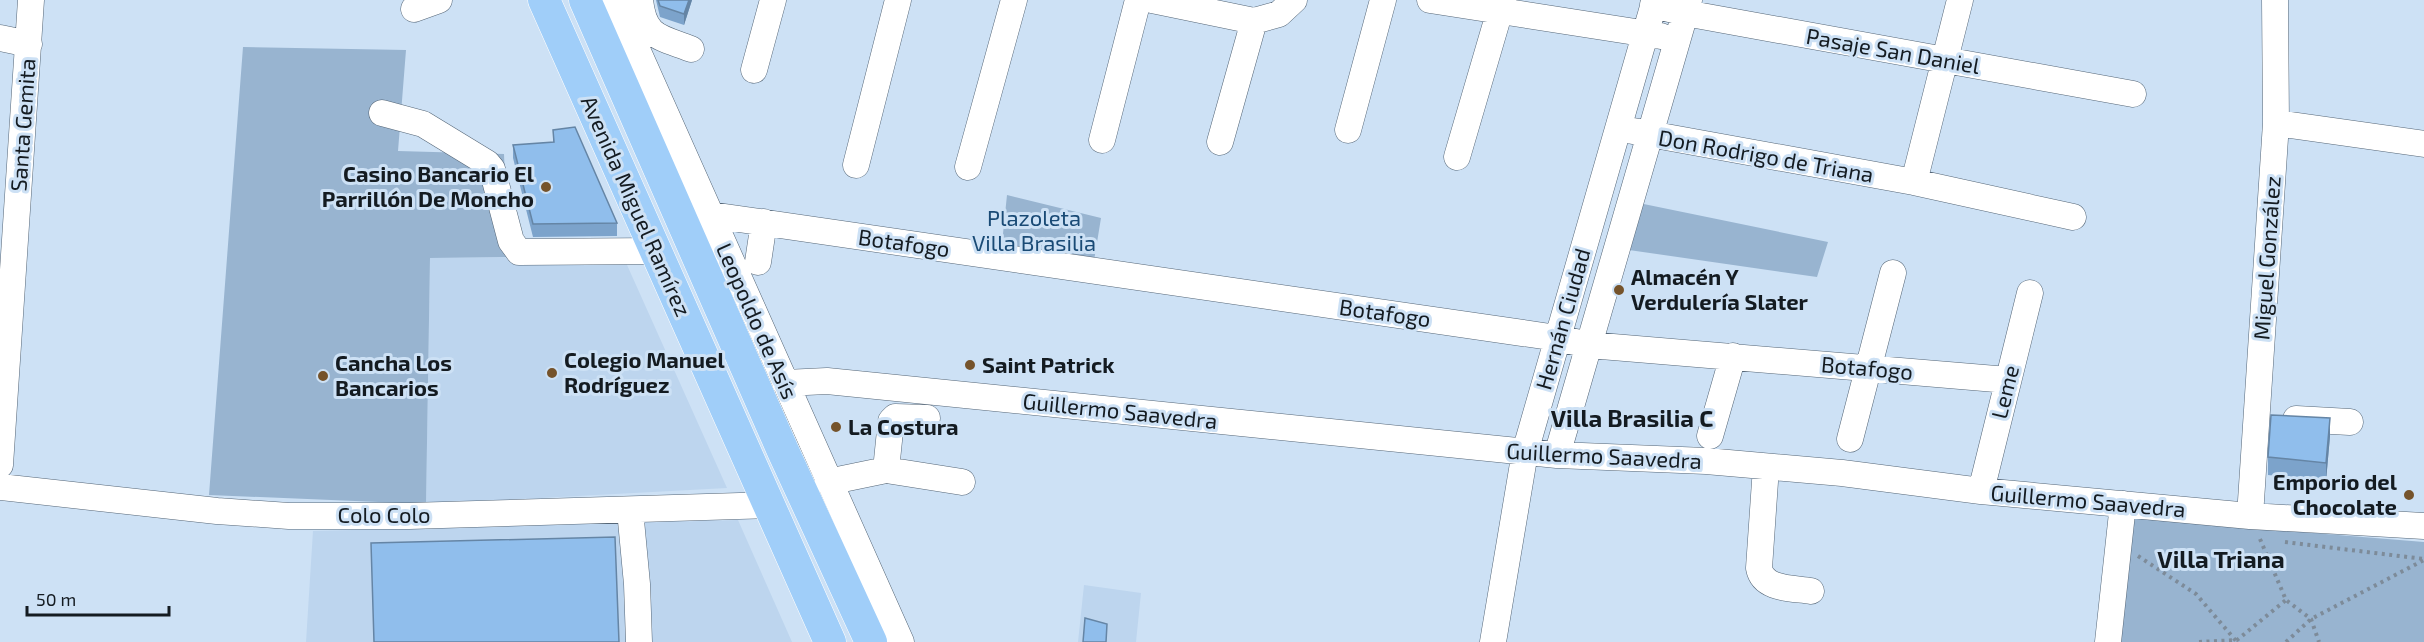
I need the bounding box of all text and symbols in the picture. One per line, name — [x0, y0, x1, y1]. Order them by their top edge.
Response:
street label: Pasaje San Daniel — [1804, 22, 1982, 79]
street label: Santa Gemita — [4, 57, 40, 192]
street label: Avenida Miguel Ramírez — [576, 91, 697, 320]
street label: Don Rodrigo de Triana — [1657, 123, 1876, 187]
place label: Casino Bancario El Parrillón De Moncho — [322, 160, 535, 211]
street label: Miguel González — [2247, 175, 2285, 341]
marker: Casino Bancario El Parrillón De Moncho — [539, 180, 553, 194]
park label: Plazoleta Villa Brasilia — [972, 204, 1096, 255]
street label: Botafogo — [857, 223, 951, 261]
street label: Leopoldo de Asís — [712, 239, 804, 402]
street label: Hernán Ciudad — [1529, 245, 1595, 392]
place label: Almacén Y Verdulería Slater — [1631, 263, 1809, 314]
marker: Almacén Y Verdulería Slater — [1612, 283, 1626, 297]
street label: Botafogo — [1338, 293, 1432, 331]
place label: Colegio Manuel Rodríguez — [564, 346, 725, 397]
place label: Cancha Los Bancarios — [335, 349, 452, 400]
street label: Botafogo — [1820, 350, 1914, 384]
place label: Saint Patrick — [982, 351, 1115, 377]
marker: Saint Patrick — [963, 358, 977, 372]
street label: Leme — [1985, 362, 2023, 421]
marker: Colegio Manuel Rodríguez — [545, 366, 559, 380]
marker: Cancha Los Bancarios — [316, 369, 330, 383]
street label: Guillermo Saavedra — [1022, 387, 1219, 433]
district label: Villa Brasilia C — [1551, 403, 1713, 432]
place label: La Costura — [848, 413, 959, 439]
marker: La Costura — [829, 420, 843, 434]
street label: Guillermo Saavedra — [1506, 437, 1702, 473]
place label: Emporio del Chocolate — [2273, 468, 2398, 519]
street label: Guillermo Saavedra — [1990, 479, 2187, 521]
marker: Emporio del Chocolate — [2402, 488, 2416, 502]
street label: Colo Colo — [337, 501, 431, 527]
district label: Villa Triana — [2157, 544, 2285, 573]
scale bar — [27, 579, 170, 617]
text: 50 m — [36, 588, 76, 610]

